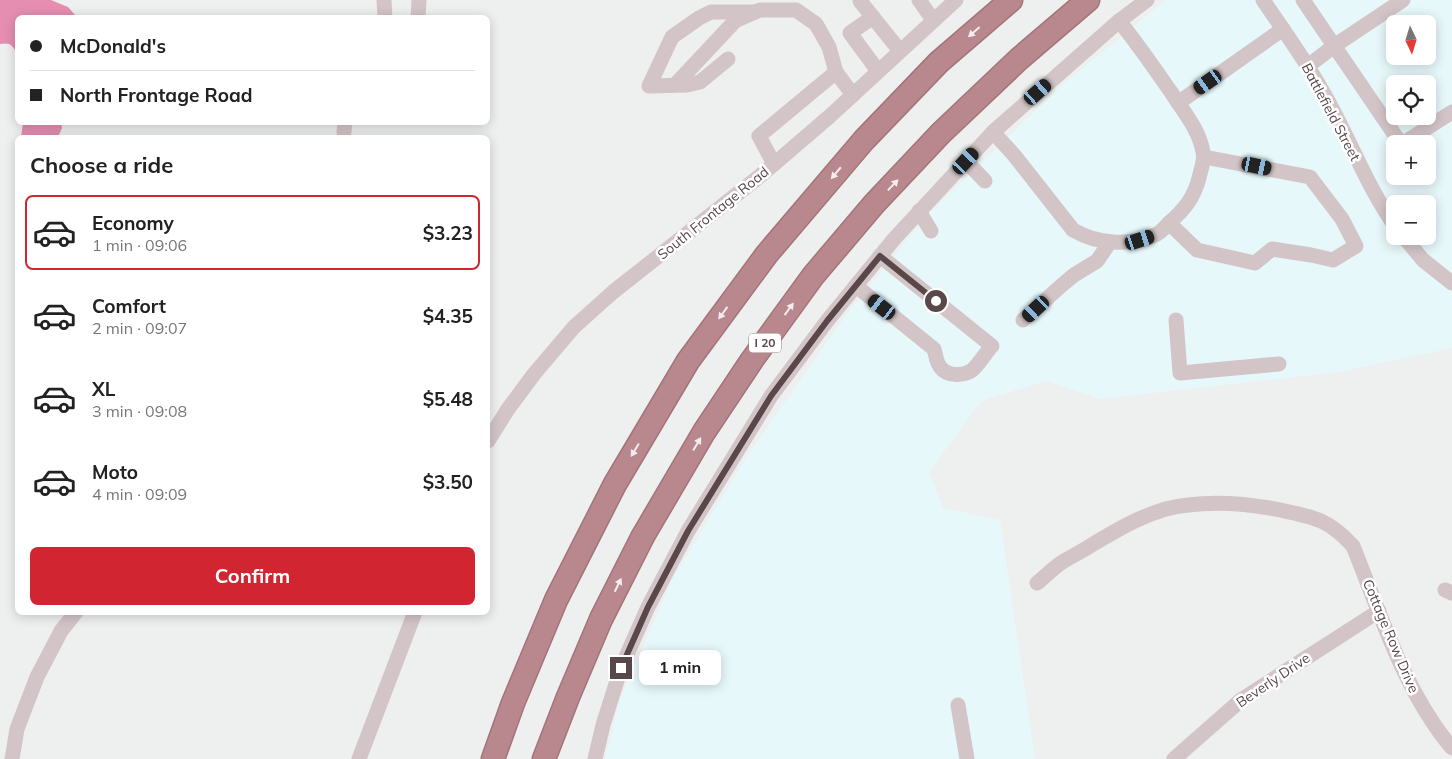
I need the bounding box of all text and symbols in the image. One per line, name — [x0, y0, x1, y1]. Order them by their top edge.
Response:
north arrow — [1386, 15, 1436, 65]
map controls — [1386, 15, 1436, 245]
one-way arrow — [968, 26, 980, 37]
text: McDonald's — [60, 34, 166, 58]
street label: Battlefield Street — [1298, 60, 1364, 164]
car — [1191, 67, 1224, 97]
button: locate — [1386, 75, 1436, 125]
car — [1021, 76, 1054, 108]
text: North Frontage Road — [60, 83, 252, 107]
button: + — [1386, 135, 1436, 185]
car — [950, 145, 981, 177]
text: Choose a ride — [30, 151, 173, 179]
car — [1240, 156, 1273, 176]
street label: South Frontage Road — [654, 163, 772, 263]
one-way arrow — [831, 167, 842, 179]
one-way arrow — [887, 179, 899, 191]
button: − — [1386, 195, 1436, 245]
icon: car — [32, 210, 77, 255]
text: Economy — [92, 211, 174, 235]
text: $3.23 — [423, 221, 473, 245]
car — [1123, 228, 1156, 252]
text: 1 min · 09:06 — [92, 235, 187, 255]
route start — [925, 290, 947, 312]
car — [865, 292, 898, 322]
icon: car — [32, 293, 77, 338]
car — [1019, 293, 1052, 325]
text: Comfort — [92, 294, 166, 318]
one-way arrow — [784, 302, 794, 316]
text: $4.35 — [423, 304, 473, 328]
one-way arrow — [718, 306, 729, 319]
text: 2 min · 09:07 — [92, 318, 187, 338]
road number: I 20 — [749, 333, 781, 352]
icon: car — [32, 376, 77, 421]
text: XL — [92, 377, 115, 401]
text: $5.48 — [423, 387, 473, 411]
text: 3 min · 09:08 — [92, 401, 187, 421]
one-way arrow — [693, 437, 702, 450]
one-way arrow — [631, 443, 640, 456]
icon: car — [32, 459, 77, 504]
text: Moto — [92, 460, 138, 484]
text: $3.50 — [423, 470, 473, 494]
text: 4 min · 09:09 — [92, 484, 187, 504]
button: Confirm — [30, 547, 475, 605]
street label: Cottage Row Drive — [1359, 576, 1423, 696]
one-way arrow — [614, 578, 622, 593]
street label: Beverly Drive — [1233, 649, 1313, 711]
callout: 1 min — [638, 650, 721, 686]
route end — [610, 657, 632, 679]
text: 1 min — [659, 657, 701, 677]

